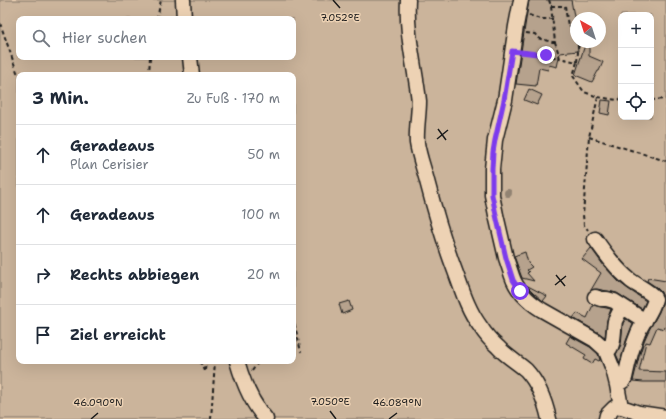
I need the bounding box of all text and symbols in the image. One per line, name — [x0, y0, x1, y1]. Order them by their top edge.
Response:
text: 7.052°E — [320, 11, 360, 24]
north arrow — [570, 12, 606, 48]
map controls — [618, 12, 654, 120]
button: + — [618, 12, 654, 48]
search box — [16, 16, 296, 60]
icon: search — [30, 27, 52, 49]
text: Hier suchen — [62, 28, 147, 48]
route end — [537, 46, 555, 64]
button: − — [618, 48, 654, 84]
button: locate — [618, 84, 654, 120]
text: 3 Min. — [32, 87, 89, 109]
text: Zu Fuß · 170 m — [187, 90, 280, 107]
text: Geradeaus — [70, 136, 155, 156]
icon: ahead — [32, 144, 54, 166]
text: 50 m — [247, 146, 280, 163]
text: Plan Cerisier — [70, 156, 149, 173]
icon: ahead — [32, 204, 54, 226]
text: Geradeaus — [70, 205, 155, 225]
text: 100 m — [241, 206, 280, 223]
icon: right — [32, 264, 54, 286]
text: Rechts abbiegen — [70, 265, 199, 285]
text: 20 m — [247, 266, 280, 283]
route start — [511, 282, 529, 300]
icon: arrive — [32, 324, 54, 346]
text: Ziel erreicht — [70, 325, 166, 345]
text: 7.050°E — [310, 395, 350, 408]
text: 46.090°N — [73, 396, 123, 409]
text: 46.089°N — [372, 396, 422, 409]

